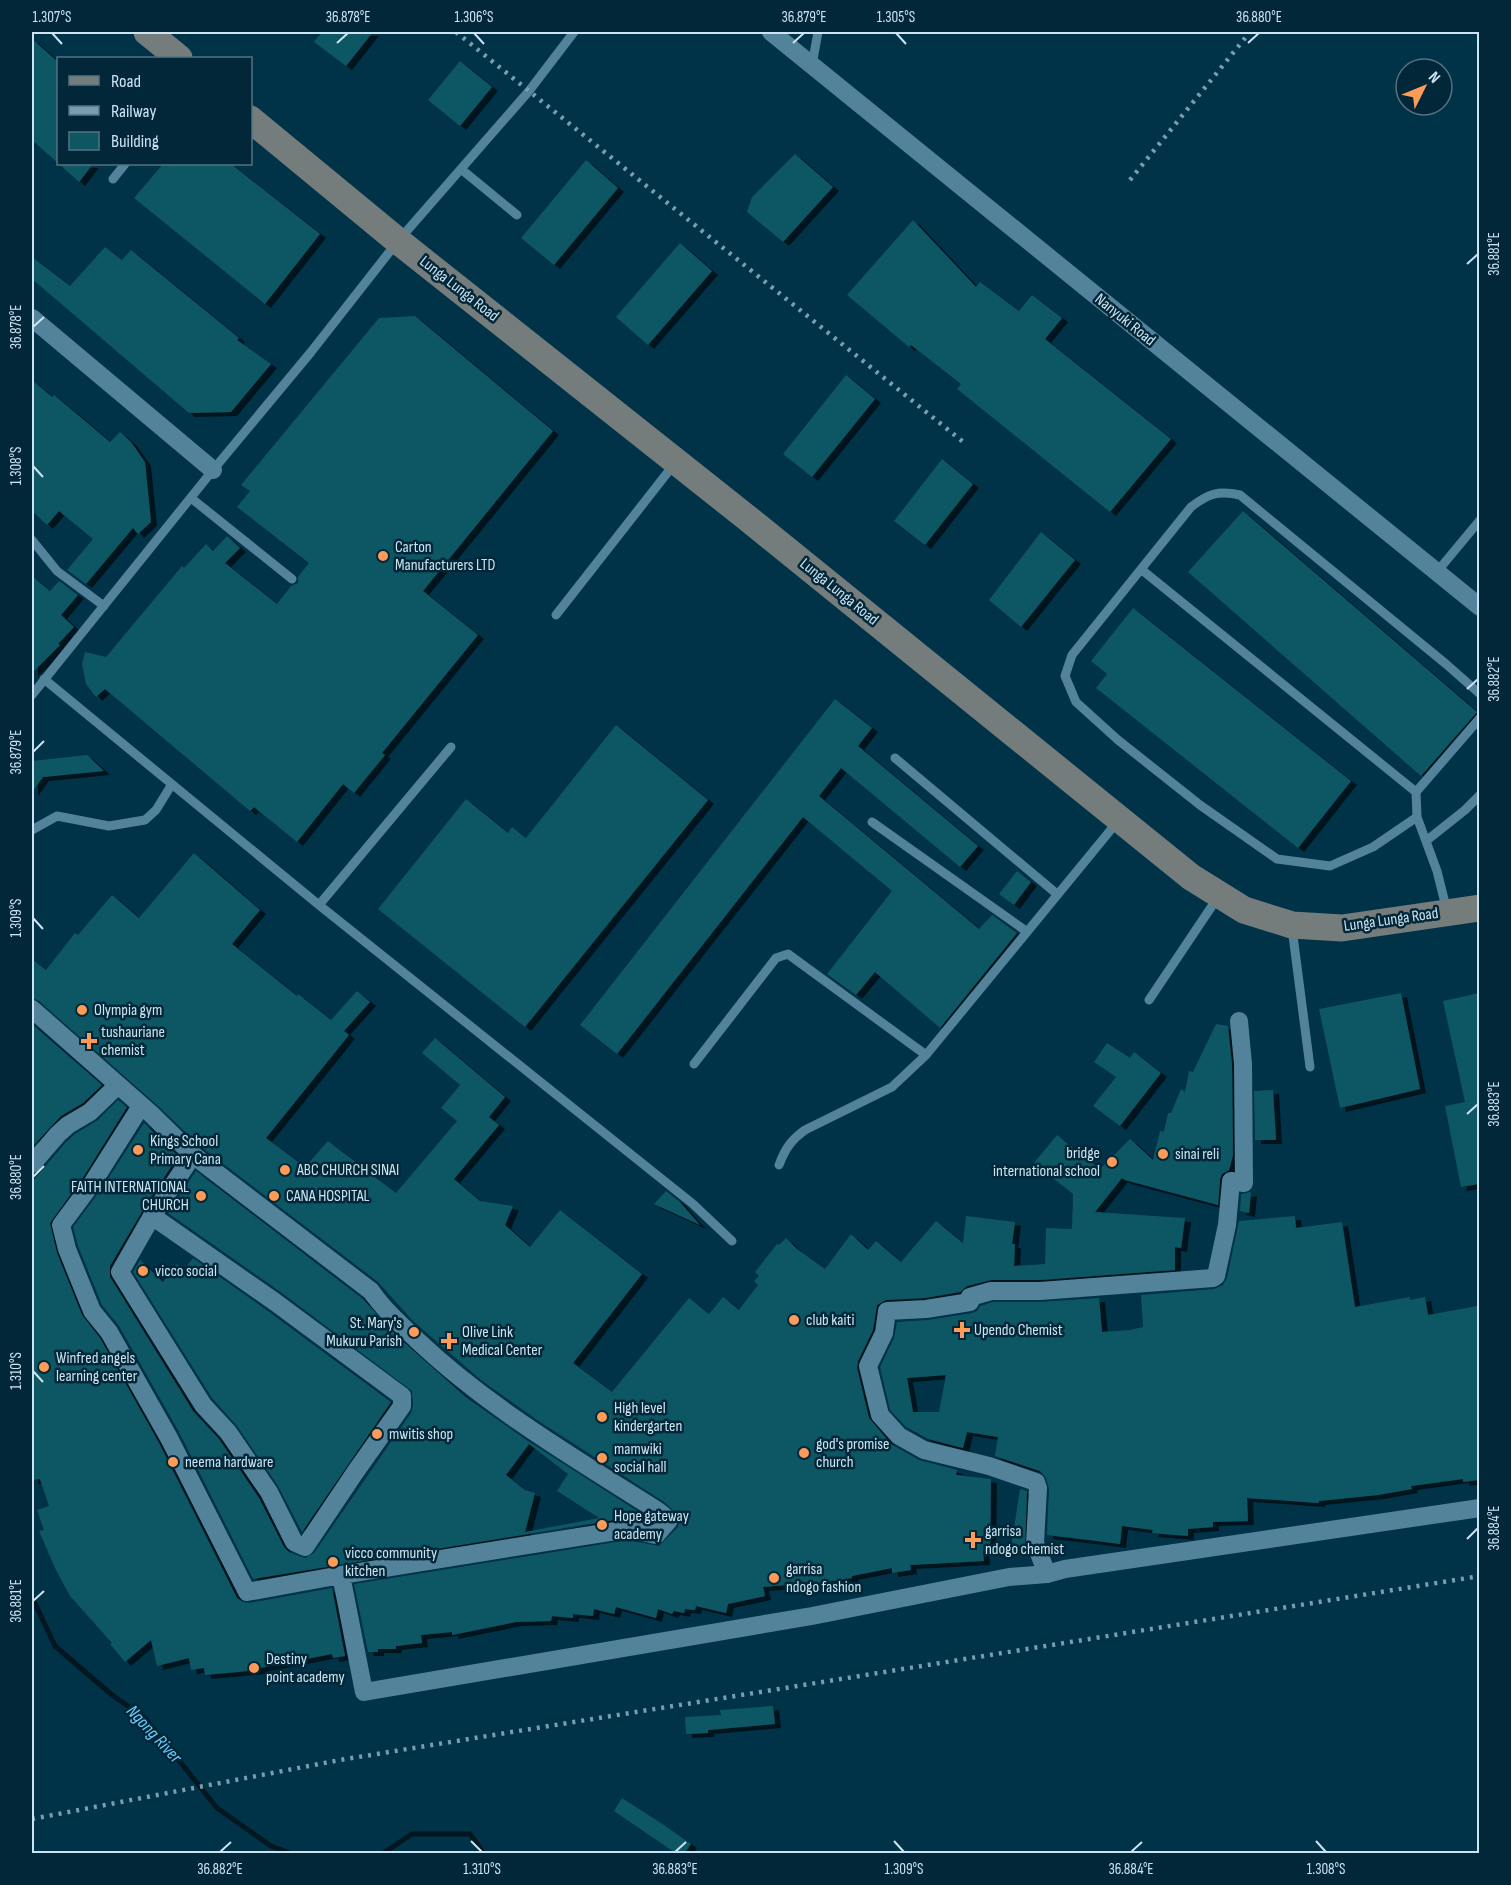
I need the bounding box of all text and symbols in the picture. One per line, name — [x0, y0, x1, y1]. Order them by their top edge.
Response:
text: 1.307°S — [33, 8, 71, 27]
text: 36.878°E — [326, 8, 370, 27]
text: 1.306°S — [455, 8, 493, 27]
text: 36.879°E — [781, 8, 827, 27]
text: 1.305°S — [877, 8, 915, 27]
text: 36.880°E — [1236, 8, 1282, 27]
legend — [57, 57, 252, 165]
north arrow — [1394, 57, 1454, 117]
text: N — [1424, 68, 1444, 87]
text: Road — [111, 71, 141, 92]
text: Railway — [111, 101, 156, 122]
text: Building — [111, 131, 159, 152]
text: 36.881°E — [1485, 232, 1504, 276]
street label: Lunga Lunga Road — [416, 252, 502, 326]
street label: Nanyuki Road — [1091, 290, 1159, 350]
text: 36.878°E — [7, 305, 26, 349]
text: 1.308°S — [7, 447, 26, 485]
place label: Carton Manufacturers LTD — [395, 538, 495, 575]
marker: Carton Manufacturers LTD — [376, 549, 390, 563]
street label: Lunga Lunga Road — [796, 555, 882, 629]
text: 36.882°E — [1485, 656, 1504, 702]
text: 36.879°E — [7, 729, 26, 775]
text: 1.309°S — [7, 898, 26, 938]
street label: Lunga Lunga Road — [1342, 904, 1440, 936]
place label: Olympia gym — [94, 1001, 162, 1020]
marker: Olympia gym — [75, 1003, 89, 1017]
place label: tushauriane chemist — [101, 1023, 165, 1060]
marker: tushauriane chemist — [82, 1034, 96, 1048]
text: 36.883°E — [1485, 1081, 1504, 1127]
place label: Kings School Primary Cana — [150, 1132, 221, 1169]
marker: Kings School Primary Cana — [131, 1143, 145, 1157]
place label: bridge international school — [993, 1144, 1100, 1181]
place label: sinai reli — [1175, 1145, 1219, 1164]
marker: sinai reli — [1156, 1147, 1170, 1161]
text: 36.880°E — [7, 1154, 26, 1200]
marker: bridge international school — [1105, 1155, 1119, 1169]
place label: ABC CHURCH SINAI — [296, 1161, 399, 1180]
marker: ABC CHURCH SINAI — [278, 1163, 292, 1177]
place label: FAITH INTERNATIONAL CHURCH — [71, 1178, 189, 1215]
place label: CANA HOSPITAL — [286, 1187, 370, 1206]
marker: FAITH INTERNATIONAL CHURCH — [194, 1189, 208, 1203]
marker: CANA HOSPITAL — [267, 1189, 281, 1203]
place label: vicco social — [155, 1262, 217, 1281]
marker: vicco social — [136, 1264, 150, 1278]
place label: club kaiti — [806, 1311, 854, 1330]
marker: club kaiti — [787, 1313, 801, 1327]
place label: St. Mary's Mukuru Parish — [326, 1314, 402, 1351]
place label: Upendo Chemist — [974, 1321, 1063, 1340]
place label: Olive Link Medical Center — [462, 1323, 543, 1360]
marker: Upendo Chemist — [955, 1323, 969, 1337]
marker: St. Mary's Mukuru Parish — [407, 1325, 421, 1339]
marker: Olive Link Medical Center — [440, 1332, 458, 1350]
place label: Winfred angels learning center — [56, 1349, 138, 1386]
text: 1.310°S — [7, 1352, 26, 1390]
marker: Winfred angels learning center — [37, 1360, 51, 1374]
place label: High level kindergarten — [614, 1399, 682, 1436]
marker: High level kindergarten — [595, 1410, 609, 1424]
place label: mwitis shop — [389, 1425, 453, 1444]
marker: mwitis shop — [370, 1427, 384, 1441]
place label: god's promise church — [816, 1435, 889, 1472]
place label: mamwiki social hall — [614, 1440, 666, 1477]
marker: god's promise church — [797, 1446, 811, 1460]
marker: mamwiki social hall — [595, 1451, 609, 1465]
place label: neema hardware — [185, 1453, 273, 1472]
marker: neema hardware — [166, 1455, 180, 1469]
text: 36.884°E — [1485, 1505, 1504, 1551]
place label: Hope gateway academy — [614, 1507, 689, 1544]
marker: Hope gateway academy — [595, 1518, 609, 1532]
place label: garrisa ndogo chemist — [985, 1522, 1064, 1559]
marker: garrisa ndogo chemist — [966, 1533, 980, 1547]
place label: vicco community kitchen — [345, 1544, 437, 1581]
marker: vicco community kitchen — [326, 1555, 340, 1569]
place label: garrisa ndogo fashion — [786, 1560, 861, 1597]
marker: garrisa ndogo fashion — [767, 1571, 781, 1585]
text: 36.881°E — [7, 1579, 26, 1623]
place label: Destiny point academy — [266, 1650, 345, 1687]
marker: Destiny point academy — [247, 1661, 261, 1675]
water label: Ngong River — [122, 1701, 187, 1768]
text: 36.882°E — [197, 1860, 243, 1879]
text: 1.310°S — [463, 1860, 501, 1879]
text: 36.883°E — [652, 1860, 698, 1879]
text: 1.309°S — [884, 1860, 924, 1879]
text: 36.884°E — [1108, 1860, 1154, 1879]
text: 1.308°S — [1307, 1860, 1345, 1879]

